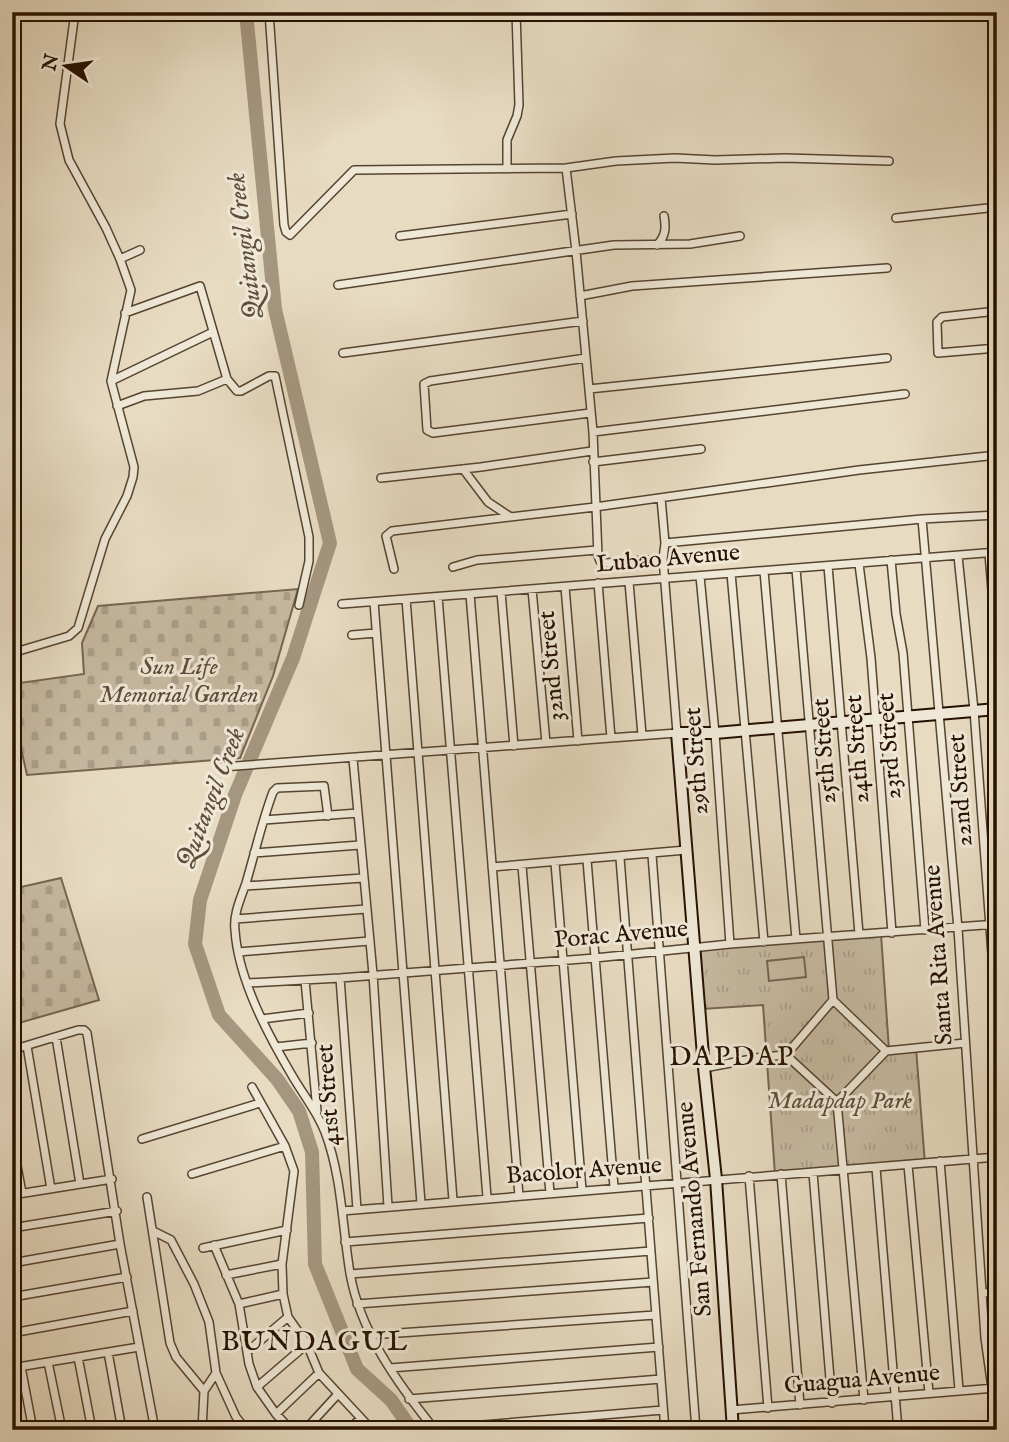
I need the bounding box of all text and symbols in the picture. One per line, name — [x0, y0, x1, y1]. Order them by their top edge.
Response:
north arrow — [32, 32, 102, 102]
text: N — [38, 51, 65, 74]
water label: Quitangil Creek — [220, 170, 271, 321]
street label: Lubao Avenue — [595, 537, 741, 581]
street label: 32nd Street — [532, 610, 572, 722]
park label: Sun Life Memorial Garden — [99, 652, 259, 711]
street label: 23rd Street — [871, 692, 909, 800]
street label: 24th Street — [839, 694, 877, 804]
street label: 25th Street — [806, 697, 844, 805]
street label: 29th Street — [678, 706, 716, 816]
water label: Quitangil Creek — [169, 723, 254, 873]
street label: 22nd Street — [942, 733, 980, 847]
street label: Santa Rita Avenue — [917, 864, 961, 1046]
street label: Porac Avenue — [553, 914, 689, 956]
district label: DAPDAP — [669, 1040, 795, 1075]
street label: 41st Street — [310, 1043, 348, 1147]
park label: Madapdap Park — [768, 1086, 913, 1117]
street label: San Fernando Avenue — [670, 1100, 720, 1318]
street label: Bacolor Avenue — [505, 1150, 663, 1192]
district label: BUNDAGUL — [221, 1325, 409, 1360]
street label: Guagua Avenue — [783, 1358, 941, 1402]

